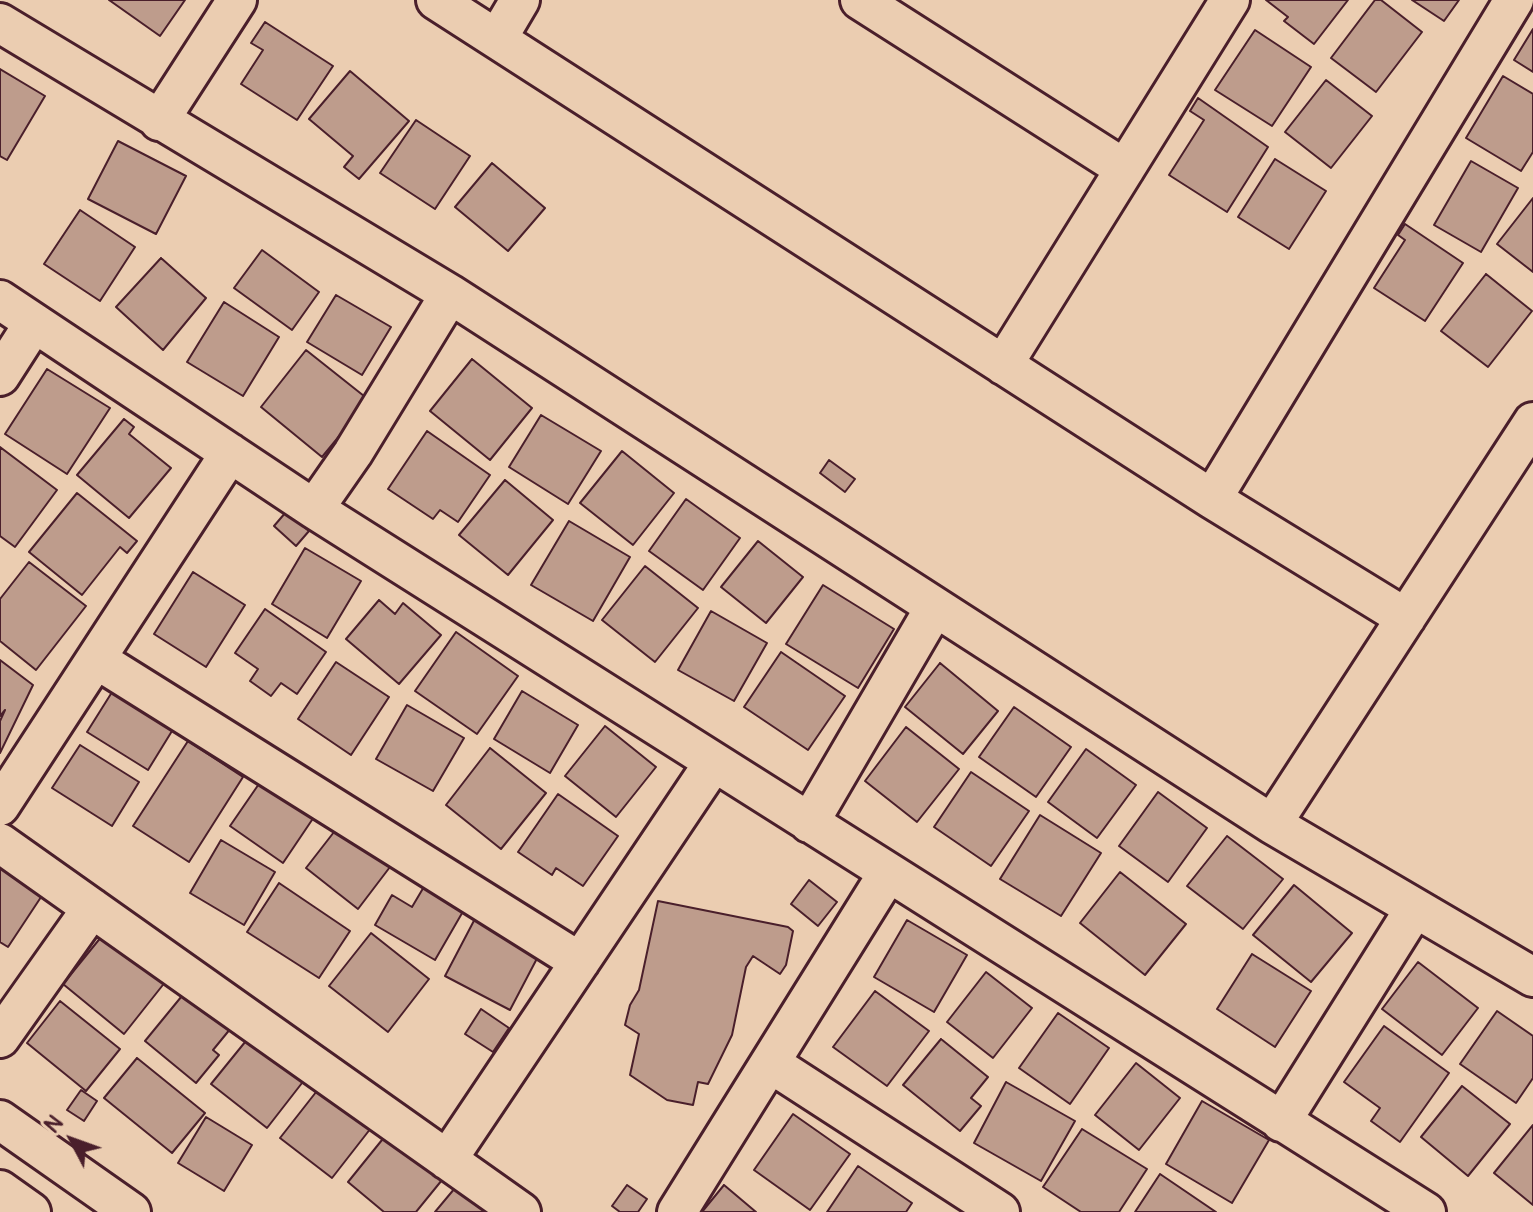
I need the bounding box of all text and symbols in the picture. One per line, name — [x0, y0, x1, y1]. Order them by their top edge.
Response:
north arrow — [32, 1100, 112, 1180]
text: N — [38, 1109, 69, 1139]

